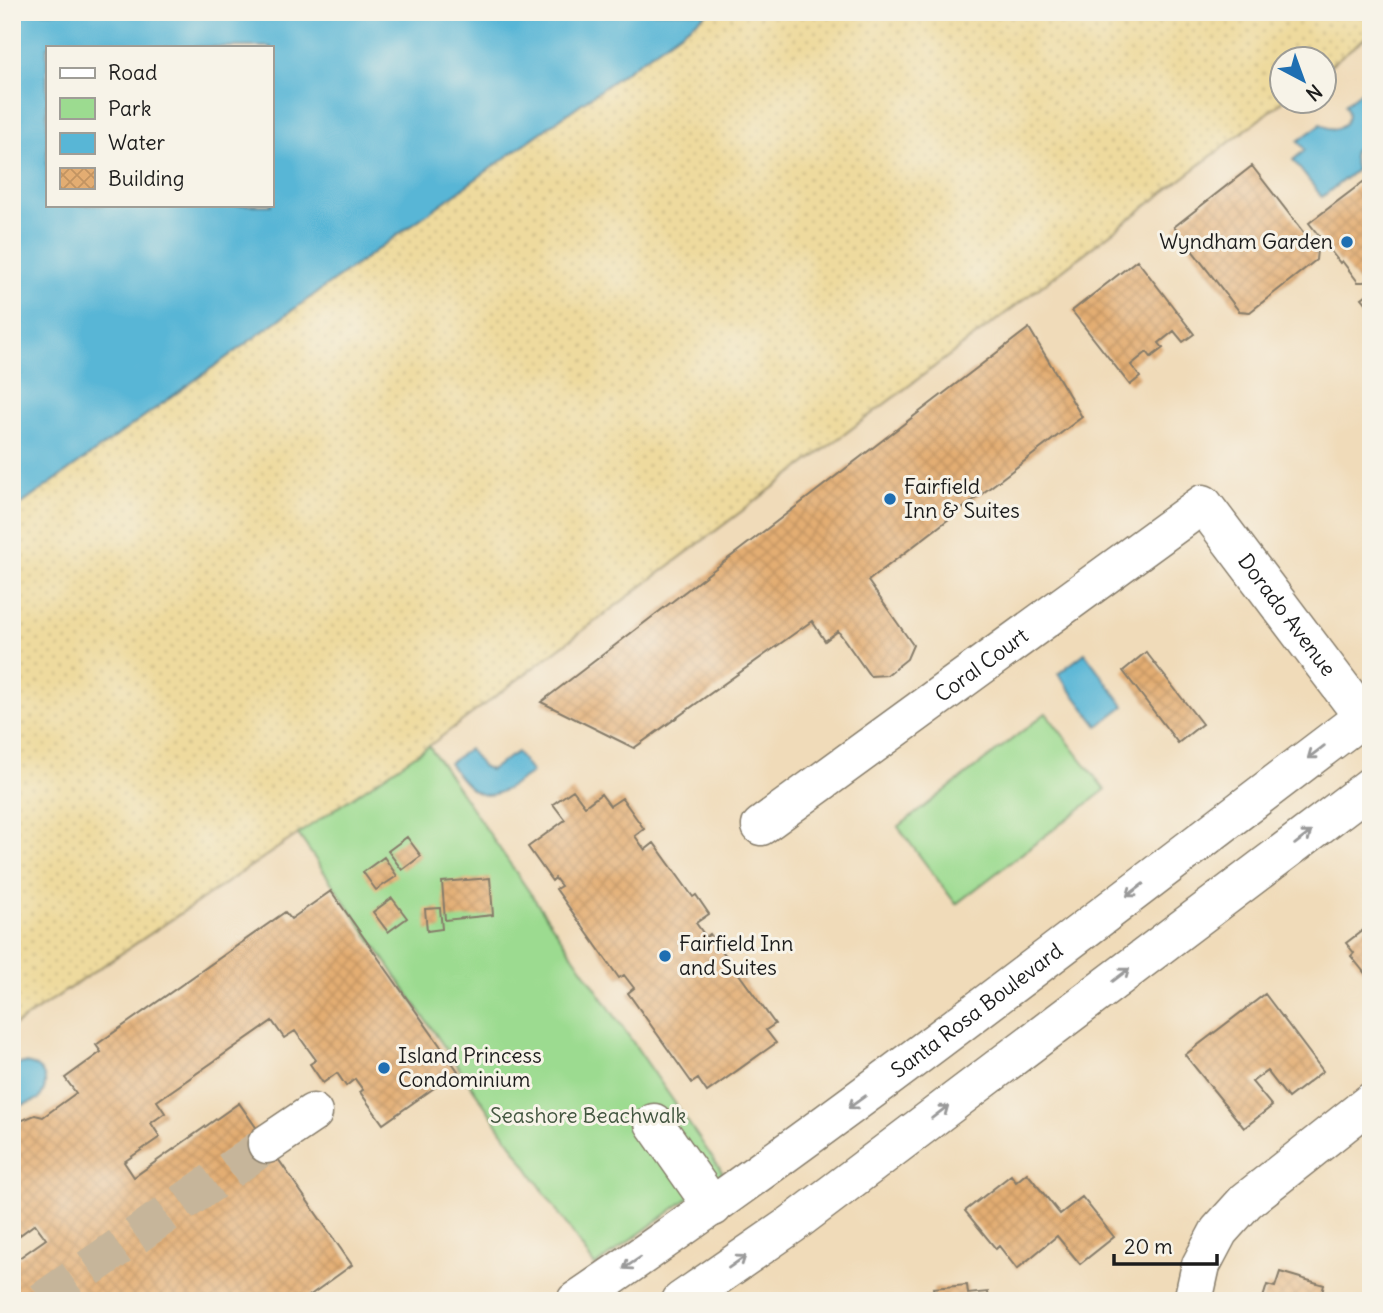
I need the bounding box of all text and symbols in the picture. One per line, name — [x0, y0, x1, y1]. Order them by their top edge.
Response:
legend — [46, 46, 273, 206]
north arrow — [1268, 46, 1338, 116]
text: Road — [108, 59, 157, 86]
text: N — [1301, 79, 1327, 106]
text: Park — [108, 95, 151, 122]
text: Water — [108, 129, 166, 156]
text: Building — [108, 165, 184, 192]
place label: Wyndham Garden — [1159, 228, 1333, 255]
marker: Wyndham Garden — [1339, 234, 1355, 250]
place label: Fairfield Inn & Suites — [904, 473, 1020, 524]
marker: Fairfield Inn & Suites — [882, 491, 898, 507]
street label: Dorado Avenue — [1232, 548, 1342, 681]
street label: Coral Court — [929, 622, 1033, 708]
one-way arrow — [1308, 745, 1326, 760]
one-way arrow — [1293, 830, 1312, 845]
one-way arrow — [1127, 882, 1145, 897]
place label: Fairfield Inn and Suites — [679, 930, 793, 981]
street label: Santa Rosa Boulevard — [886, 937, 1068, 1084]
marker: Fairfield Inn and Suites — [657, 948, 673, 964]
one-way arrow — [1112, 968, 1131, 983]
place label: Island Princess Condominium — [398, 1042, 542, 1093]
marker: Island Princess Condominium — [376, 1060, 392, 1076]
one-way arrow — [848, 1095, 867, 1109]
park label: Seashore Beachwalk — [490, 1102, 686, 1129]
one-way arrow — [930, 1105, 949, 1120]
scale bar — [1114, 1222, 1217, 1266]
text: 20 m — [1124, 1233, 1173, 1260]
one-way arrow — [727, 1255, 746, 1269]
one-way arrow — [623, 1256, 642, 1270]

